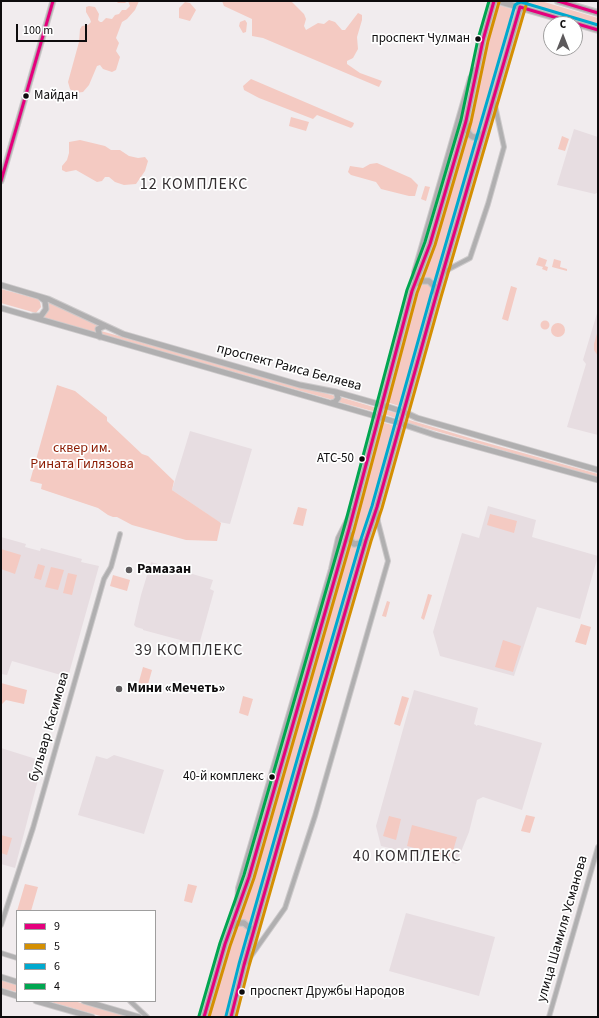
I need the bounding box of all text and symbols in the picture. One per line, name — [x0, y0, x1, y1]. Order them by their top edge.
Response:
scale bar — [18, 16, 89, 42]
north arrow — [543, 16, 583, 56]
text: С — [560, 17, 566, 32]
text: 100 m — [23, 22, 53, 39]
place label: проспект Чулман — [371, 31, 470, 47]
marker: проспект Чулман — [473, 34, 483, 44]
place label: Майдан — [34, 88, 78, 104]
marker: Майдан — [21, 91, 31, 101]
district label: 12 КОМПЛЕКС — [140, 175, 248, 195]
street label: проспект Раиса Беляева — [215, 341, 363, 395]
park label: сквер им. Рината Гилязова — [30, 441, 134, 474]
place label: АТС-50 — [317, 451, 354, 467]
marker: АТС-50 — [357, 454, 367, 464]
place label: Рамазан — [137, 562, 191, 578]
marker: Рамазан — [124, 565, 134, 575]
district label: 39 КОМПЛЕКС — [135, 641, 243, 661]
street label: бульвар Касимова — [26, 670, 74, 784]
place label: Мини «Мечеть» — [127, 681, 225, 697]
marker: Мини «Мечеть» — [114, 684, 124, 694]
place label: 40-й комплекс — [183, 769, 264, 785]
marker: 40-й комплекс — [267, 772, 277, 782]
district label: 40 КОМПЛЕКС — [353, 847, 461, 867]
street label: улица Шамиля Усманова — [534, 854, 592, 1004]
legend — [16, 910, 156, 1002]
text: 9 — [54, 918, 60, 935]
text: 5 — [54, 938, 60, 955]
text: 6 — [54, 958, 60, 975]
text: 4 — [54, 978, 60, 995]
place label: проспект Дружбы Народов — [250, 984, 405, 1000]
marker: проспект Дружбы Народов — [237, 987, 247, 997]

